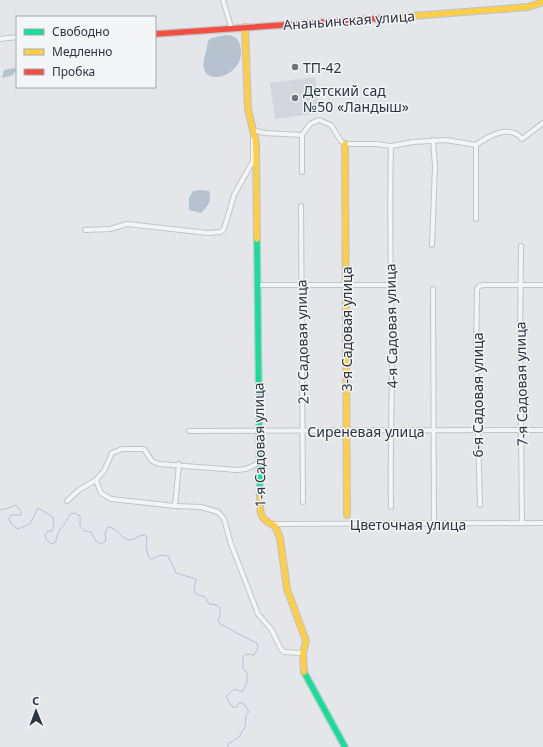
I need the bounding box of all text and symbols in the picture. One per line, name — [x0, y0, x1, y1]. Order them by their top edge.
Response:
street label: Ананьинская улица — [282, 6, 416, 34]
legend — [16, 16, 156, 88]
text: Свободно — [52, 23, 110, 40]
text: Медленно — [52, 43, 112, 60]
place label: ТП-42 — [303, 58, 342, 77]
marker: ТП-42 — [290, 62, 300, 72]
text: Пробка — [52, 63, 95, 80]
place label: Детский сад №50 «Ландыш» — [303, 81, 409, 116]
marker: Детский сад №50 «Ландыш» — [290, 93, 300, 103]
street label: 4-я Садовая улица — [380, 263, 402, 389]
street label: 3-я Садовая улица — [337, 267, 356, 391]
street label: 2-я Садовая улица — [291, 279, 313, 405]
street label: 7-я Садовая улица — [510, 321, 532, 447]
street label: 6-я Садовая улица — [468, 333, 487, 457]
street label: 1-я Садовая улица — [248, 382, 270, 508]
street label: Сиреневая улица — [307, 422, 425, 441]
street label: Цветочная улица — [350, 515, 466, 534]
north arrow — [16, 691, 56, 731]
text: С — [32, 693, 40, 708]

